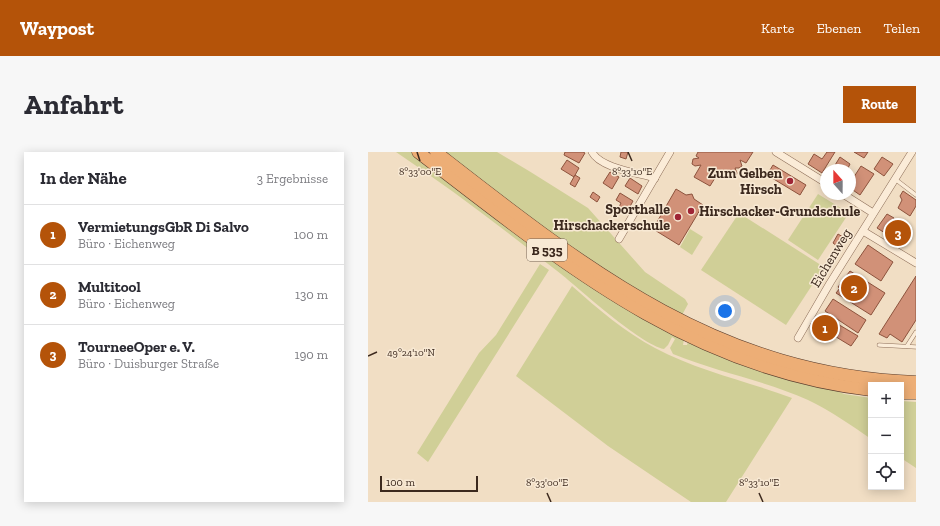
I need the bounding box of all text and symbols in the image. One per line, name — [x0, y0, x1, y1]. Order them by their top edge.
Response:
text: Waypost — [20, 17, 94, 40]
text: Karte — [761, 20, 794, 37]
text: Ebenen — [816, 20, 861, 37]
text: Teilen — [883, 20, 920, 37]
button: Route — [843, 86, 916, 123]
text: Anfahrt — [24, 88, 123, 121]
north arrow — [820, 164, 856, 200]
place label: Zum Gelben Hirsch — [708, 165, 783, 198]
text: 8°33'00"E — [399, 166, 441, 178]
text: 8°33'10"E — [612, 166, 652, 178]
text: In der Nähe — [40, 168, 127, 188]
text: 3 Ergebnisse — [257, 171, 328, 186]
marker: Zum Gelben Hirsch — [785, 176, 795, 186]
place label: Sporthalle Hirschackerschule — [554, 201, 670, 234]
place label: Hirschacker-Grundschule — [699, 203, 860, 220]
marker: Hirschacker-Grundschule — [686, 206, 696, 216]
marker: Sporthalle Hirschackerschule — [673, 212, 683, 222]
text: VermietungsGbR Di Salvo — [78, 218, 249, 236]
pin: 3 — [885, 218, 911, 248]
street label: Eichenweg — [807, 225, 855, 291]
text: 1 — [50, 227, 56, 242]
text: 100 m — [294, 227, 328, 242]
text: Büro · Eichenweg — [78, 236, 175, 251]
road number: B 535 — [527, 239, 567, 261]
pin: 2 — [841, 273, 867, 303]
text: Multitool — [78, 278, 141, 296]
text: 2 — [50, 287, 56, 302]
text: 130 m — [295, 287, 328, 302]
text: Büro · Eichenweg — [78, 296, 175, 311]
your location — [715, 301, 735, 321]
pin: 1 — [812, 313, 838, 343]
text: TourneeOper e. V. — [78, 338, 195, 356]
text: 3 — [50, 347, 56, 362]
text: 190 m — [294, 347, 328, 362]
text: 49°24'10"N — [387, 347, 435, 359]
text: Büro · Duisburger Straße — [78, 356, 219, 371]
map controls — [868, 382, 904, 490]
button: + — [868, 382, 904, 418]
button: − — [868, 418, 904, 454]
button: locate — [868, 454, 904, 490]
scale bar — [380, 474, 478, 493]
text: 100 m — [386, 476, 415, 489]
text: 8°33'00"E — [526, 477, 568, 489]
text: 8°33'10"E — [739, 477, 779, 489]

